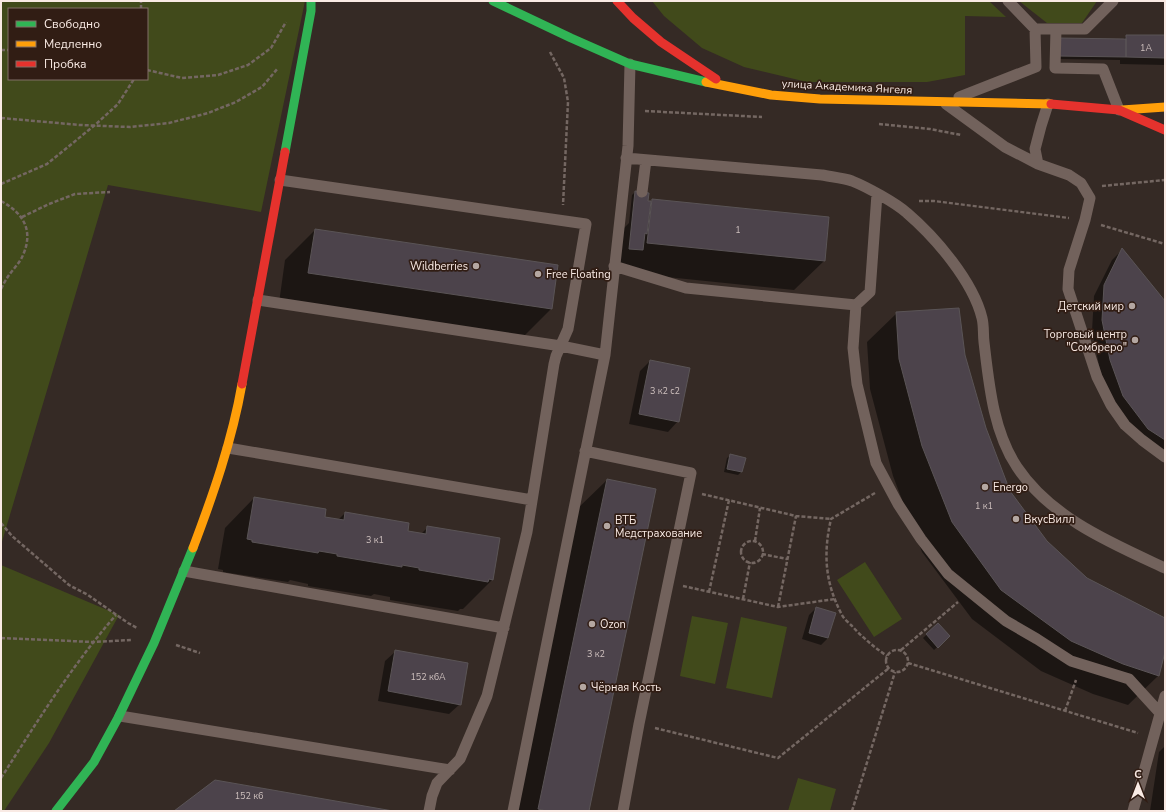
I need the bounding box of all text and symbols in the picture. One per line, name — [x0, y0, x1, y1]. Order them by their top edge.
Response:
legend — [8, 8, 148, 80]
text: Свободно — [44, 16, 100, 32]
text: Медленно — [44, 36, 102, 52]
house number: 1А — [1140, 42, 1152, 54]
text: Пробка — [44, 56, 87, 72]
street label: улица Академика Янгеля — [781, 76, 913, 98]
house number: 1 — [735, 224, 741, 236]
place label: Wildberries — [410, 259, 468, 274]
marker: Wildberries — [471, 261, 481, 271]
place label: Free Floating — [546, 267, 611, 282]
marker: Free Floating — [533, 269, 543, 279]
place label: Детский мир — [1058, 299, 1124, 314]
marker: Детский мир — [1127, 301, 1137, 311]
place label: Торговый центр "Сомбреро" — [1044, 327, 1127, 355]
marker: Торговый центр "Сомбреро" — [1130, 335, 1140, 345]
house number: 3 к2 с2 — [650, 385, 680, 397]
place label: Energo — [993, 480, 1028, 495]
marker: Energo — [980, 482, 990, 492]
house number: 1 к1 — [975, 500, 993, 512]
place label: ВкусВилл — [1024, 512, 1075, 527]
place label: ВТБ Медстрахование — [615, 513, 702, 541]
marker: ВкусВилл — [1011, 514, 1021, 524]
marker: ВТБ Медстрахование — [602, 521, 612, 531]
house number: 3 к1 — [366, 534, 384, 546]
place label: Ozon — [600, 617, 626, 632]
marker: Ozon — [587, 619, 597, 629]
house number: 3 к2 — [587, 648, 605, 660]
house number: 152 к6А — [410, 671, 446, 683]
place label: Чёрная Кость — [591, 680, 661, 695]
marker: Чёрная Кость — [578, 682, 588, 692]
north arrow — [1118, 764, 1158, 804]
text: С — [1134, 767, 1142, 782]
house number: 152 к6 — [235, 790, 263, 802]

